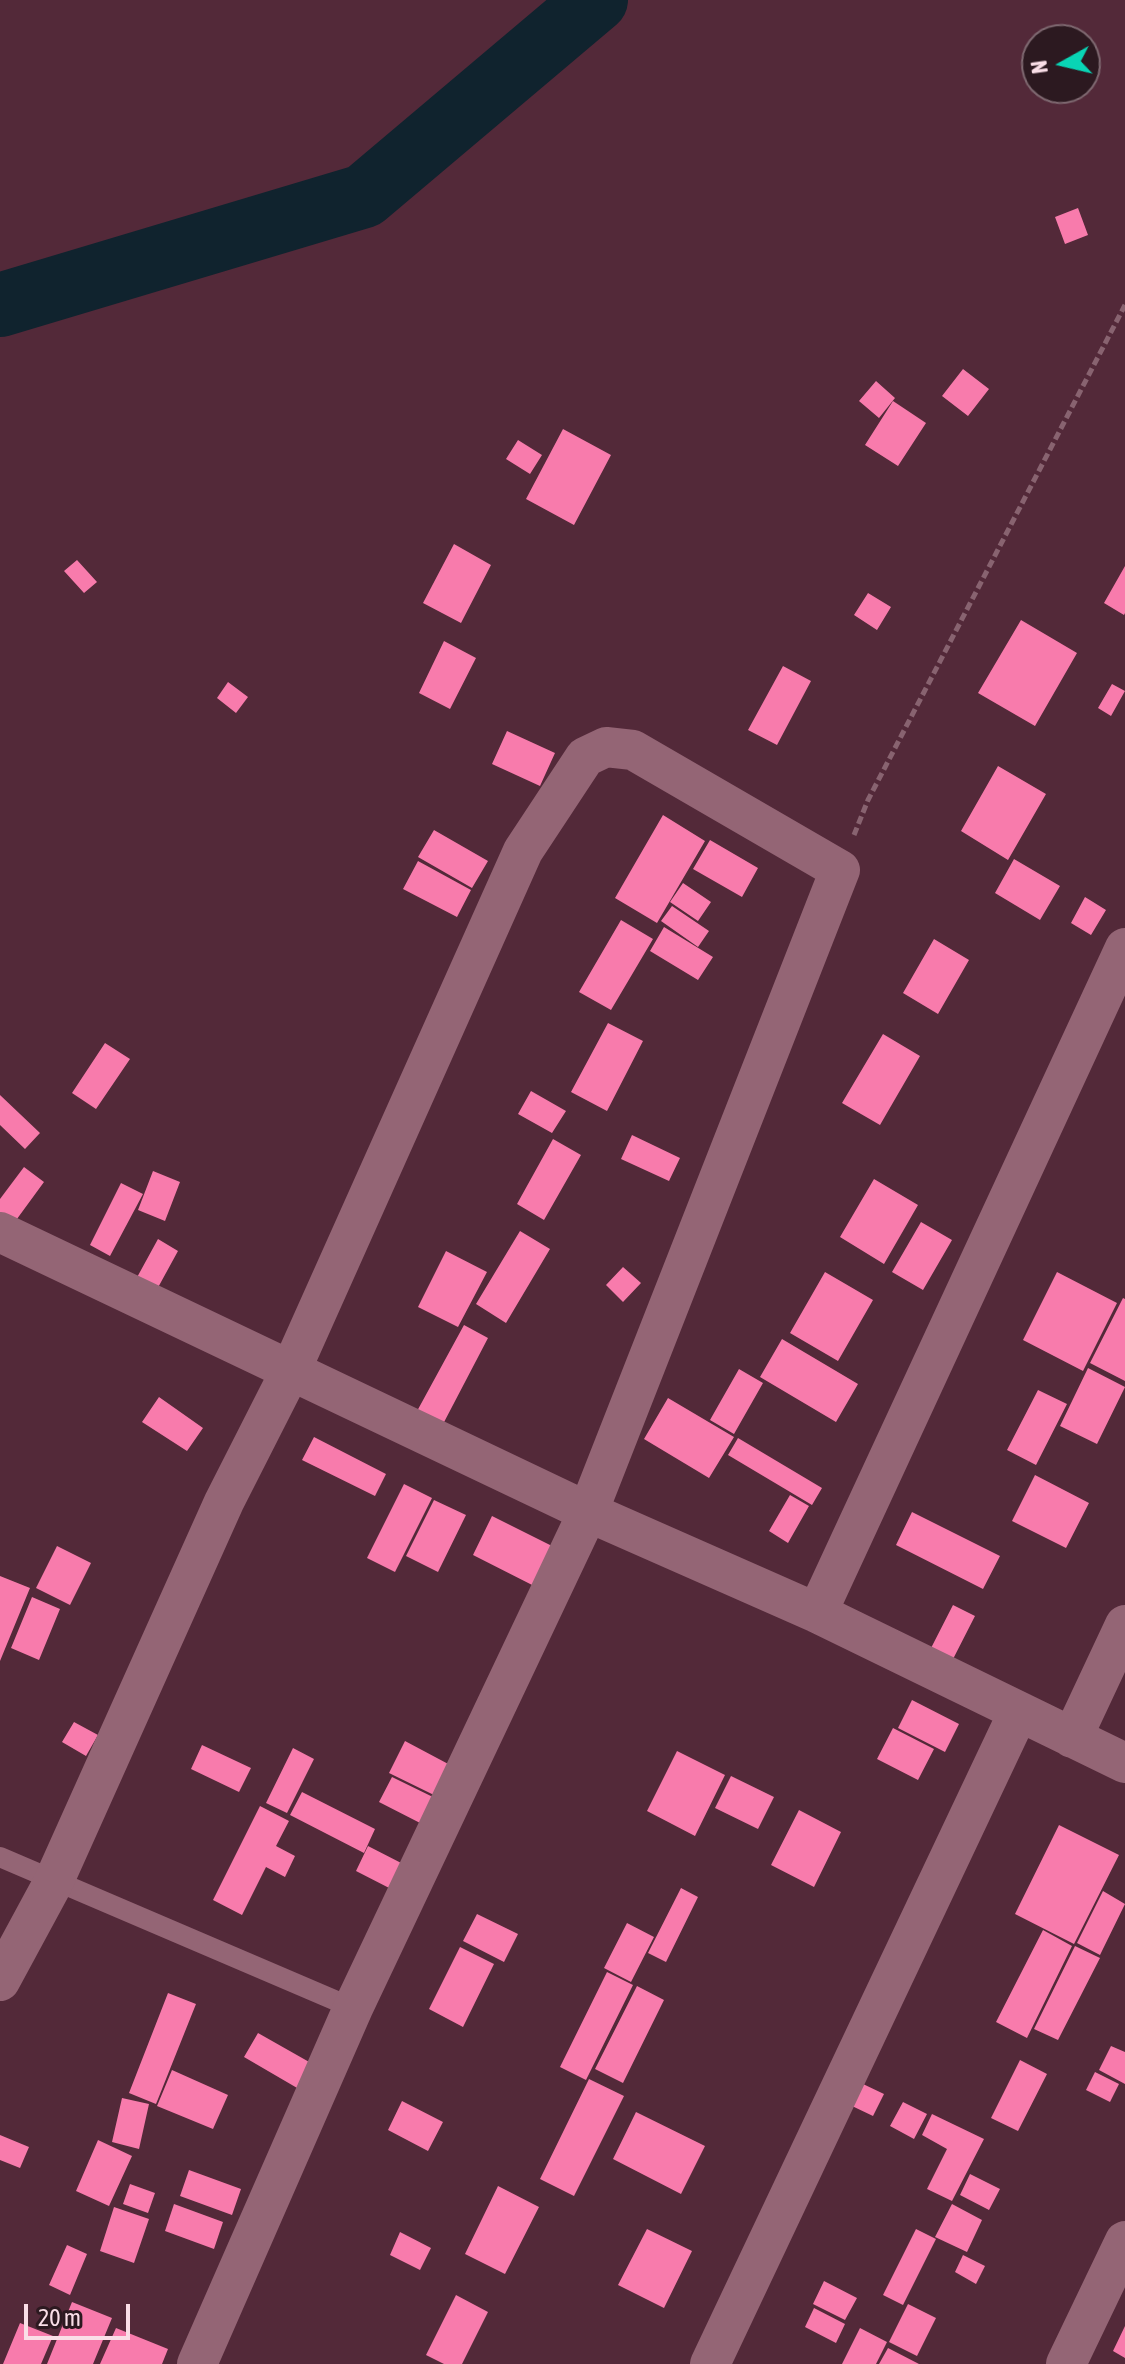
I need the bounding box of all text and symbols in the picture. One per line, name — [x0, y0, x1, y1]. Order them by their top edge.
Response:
north arrow — [1021, 24, 1101, 104]
text: N — [1025, 59, 1053, 75]
scale bar — [28, 2288, 134, 2338]
text: 20 m — [38, 2304, 81, 2331]

